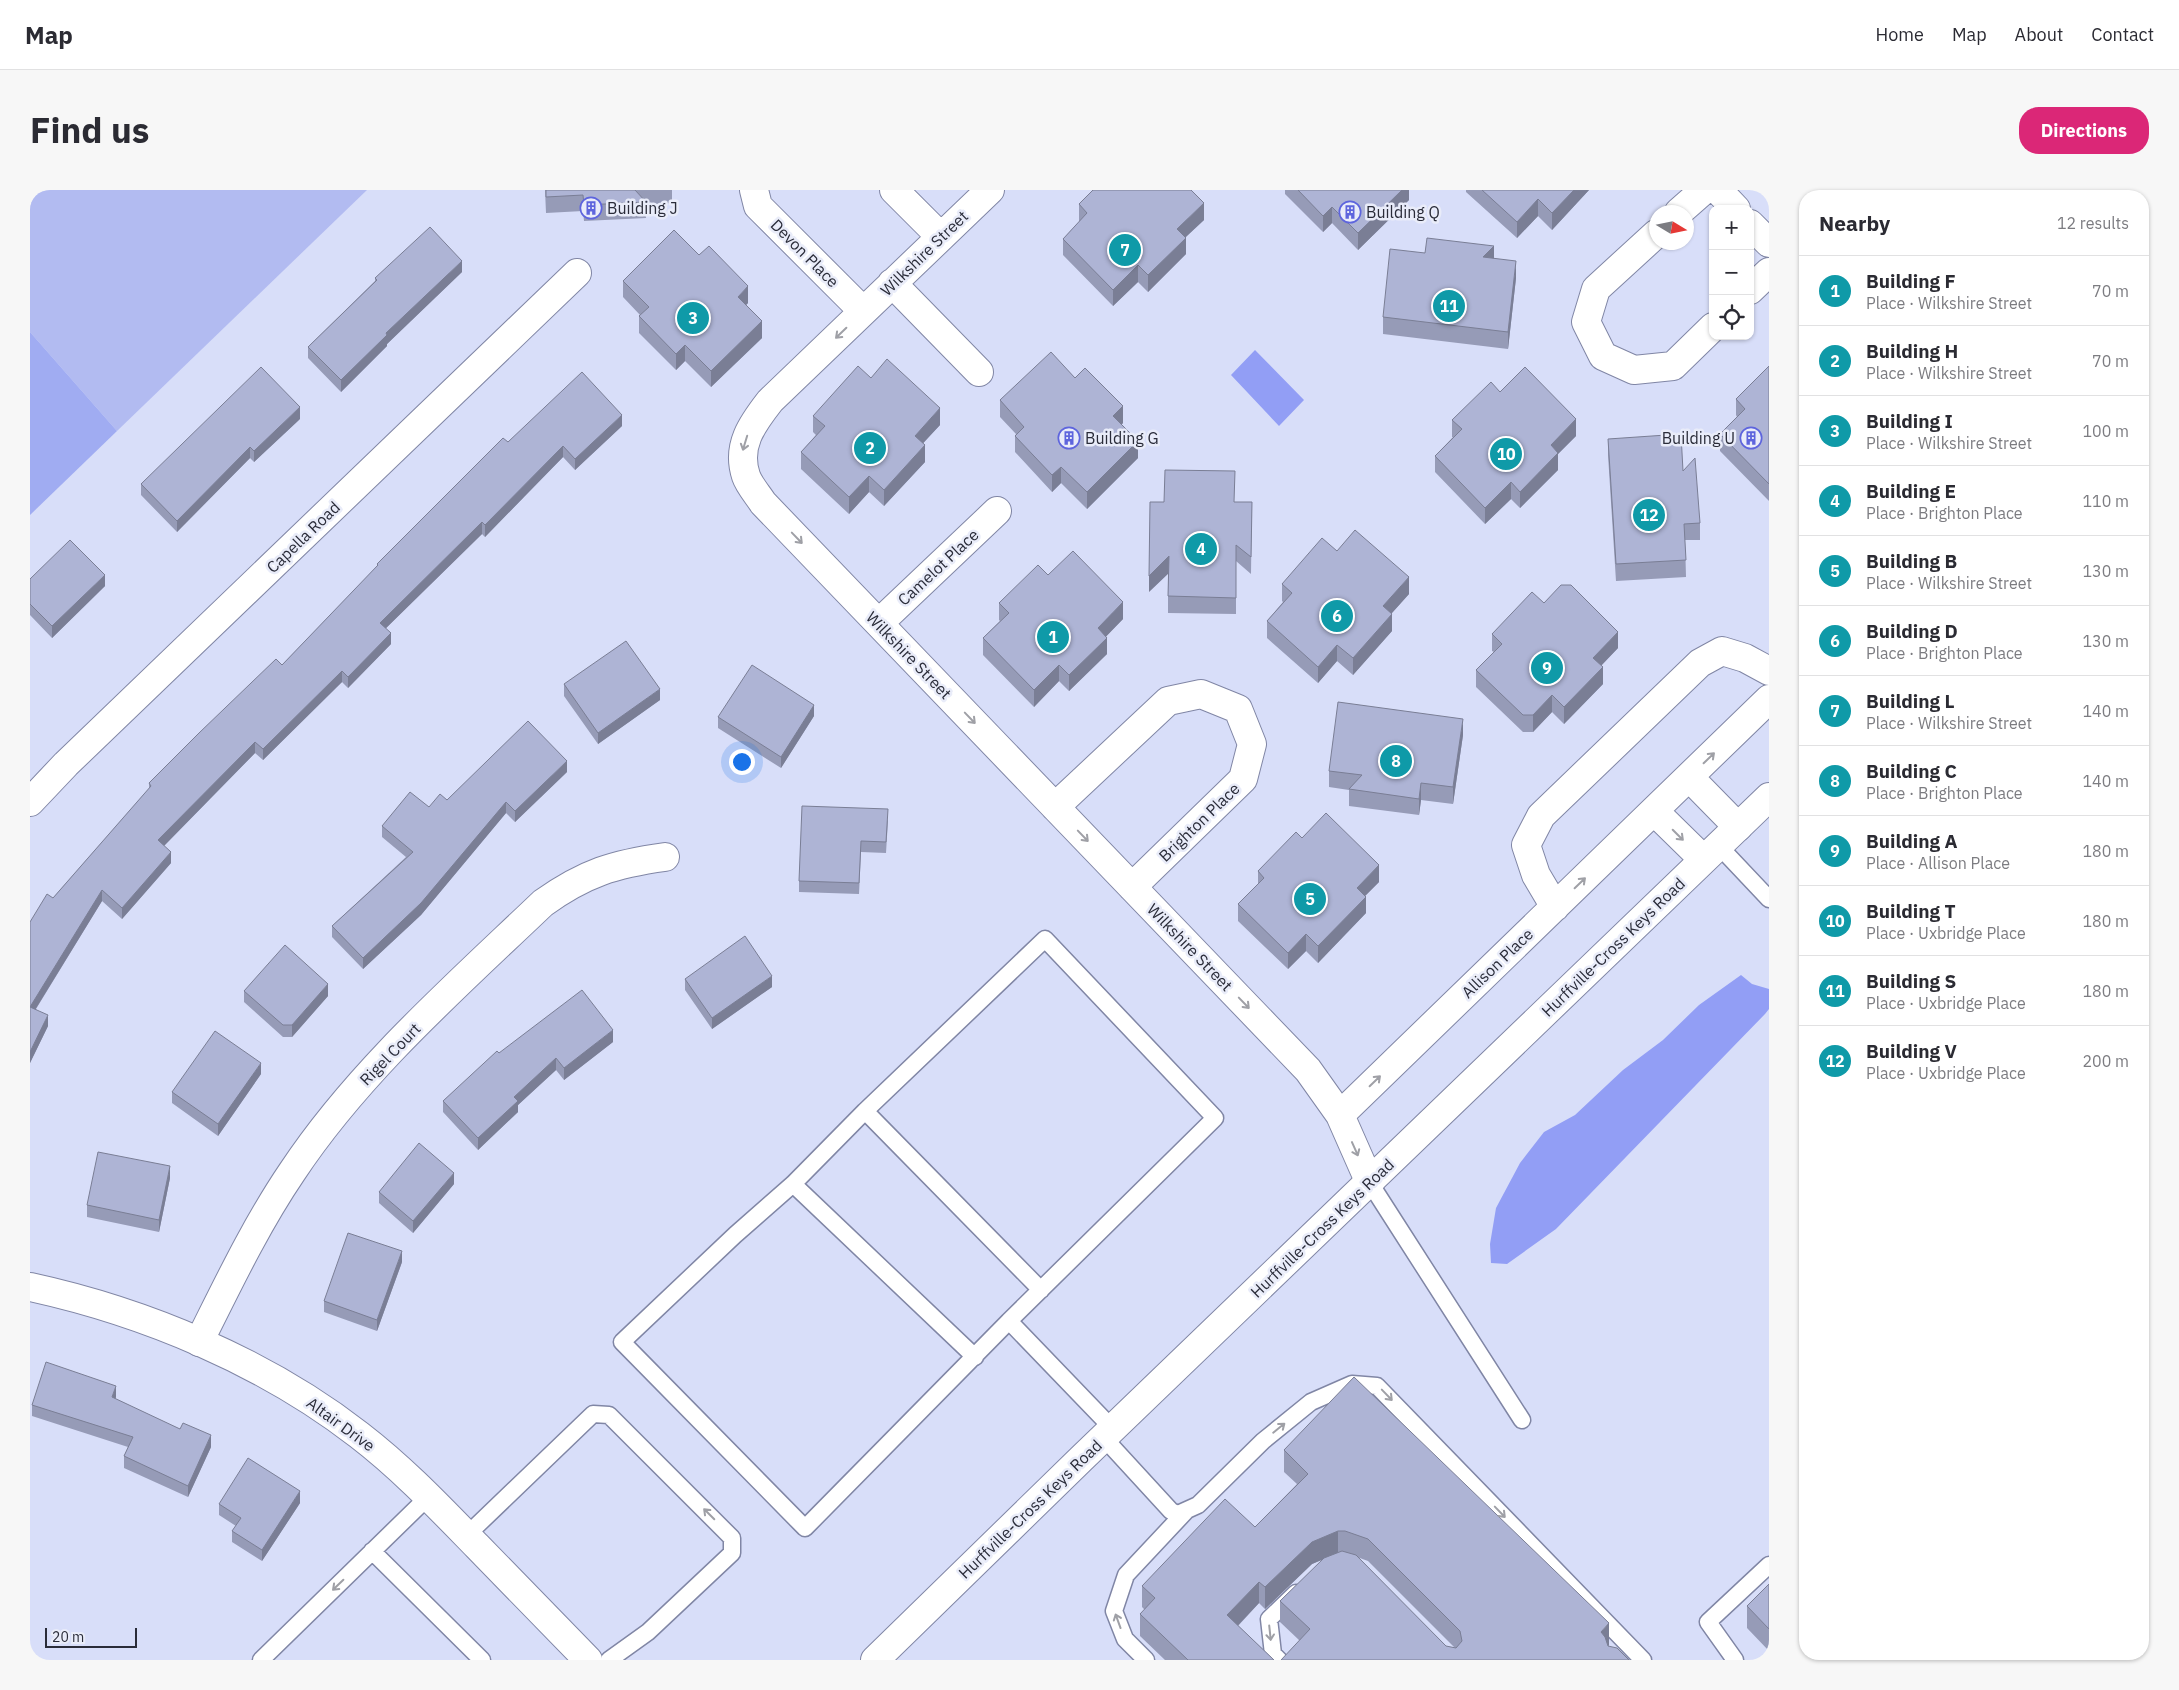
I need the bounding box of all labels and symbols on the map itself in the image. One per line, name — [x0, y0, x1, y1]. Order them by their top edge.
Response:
building icon: Building J — [579, 196, 603, 220]
place label: Building J — [607, 198, 678, 218]
building icon: Building Q — [1338, 200, 1362, 224]
place label: Building Q — [1366, 202, 1440, 222]
north arrow — [1649, 205, 1694, 250]
street label: Wilkshire Street — [876, 206, 972, 300]
street label: Devon Place — [767, 215, 843, 291]
pin: 7 — [1109, 231, 1141, 269]
pin: 11 — [1433, 287, 1465, 325]
pin: 3 — [677, 299, 709, 337]
one-way arrow — [835, 327, 847, 339]
building icon: Building G — [1057, 426, 1081, 450]
building icon: Building U — [1739, 426, 1763, 450]
place label: Building G — [1085, 428, 1159, 448]
place label: Building U — [1662, 428, 1735, 448]
pin: 2 — [854, 429, 886, 467]
one-way arrow — [740, 434, 750, 450]
pin: 10 — [1490, 435, 1522, 473]
pin: 12 — [1633, 496, 1665, 534]
street label: Capella Road — [262, 497, 344, 577]
street label: Camelot Place — [893, 524, 983, 610]
pin: 4 — [1185, 530, 1217, 568]
one-way arrow — [791, 532, 803, 544]
pin: 6 — [1321, 597, 1353, 635]
street label: Wilkshire Street — [862, 607, 956, 703]
pin: 1 — [1037, 618, 1069, 656]
pin: 9 — [1531, 649, 1563, 687]
one-way arrow — [964, 712, 976, 725]
pin: 8 — [1380, 742, 1412, 780]
your location — [729, 749, 755, 775]
one-way arrow — [1703, 752, 1715, 764]
street label: Brighton Place — [1154, 778, 1244, 866]
one-way arrow — [1076, 829, 1088, 841]
one-way arrow — [1672, 829, 1685, 841]
street label: Hurffville-Cross Keys Road — [1537, 873, 1689, 1021]
one-way arrow — [1573, 877, 1586, 889]
pin: 5 — [1294, 880, 1326, 918]
street label: Wilkshire Street — [1143, 899, 1237, 995]
street label: Allison Place — [1457, 924, 1537, 1002]
one-way arrow — [1238, 997, 1250, 1010]
street label: Rigel Court — [355, 1019, 425, 1089]
one-way arrow — [1369, 1075, 1381, 1087]
one-way arrow — [1350, 1141, 1360, 1156]
street label: Hurffville-Cross Keys Road — [1246, 1154, 1398, 1302]
one-way arrow — [1381, 1389, 1393, 1402]
street label: Altair Drive — [303, 1393, 379, 1456]
one-way arrow — [1272, 1423, 1285, 1434]
street label: Hurffville-Cross Keys Road — [954, 1435, 1106, 1583]
one-way arrow — [1494, 1506, 1506, 1518]
one-way arrow — [703, 1509, 715, 1521]
one-way arrow — [331, 1579, 344, 1591]
one-way arrow — [1113, 1614, 1122, 1629]
scale bar — [45, 1625, 138, 1648]
one-way arrow — [1266, 1625, 1275, 1641]

